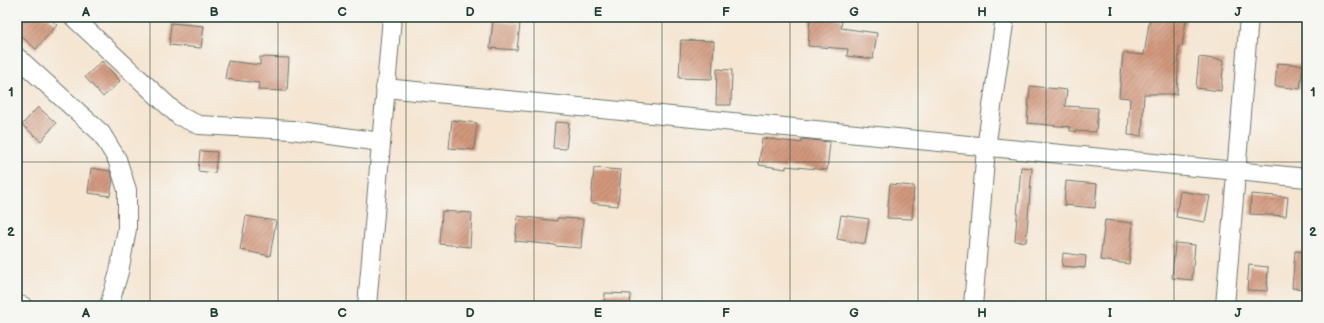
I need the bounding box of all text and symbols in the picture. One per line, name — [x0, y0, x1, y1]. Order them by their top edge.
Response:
text: A — [81, 4, 90, 20]
text: B — [209, 4, 219, 20]
text: C — [337, 4, 347, 20]
text: D — [465, 4, 475, 20]
text: E — [594, 4, 603, 20]
text: F — [722, 4, 730, 20]
text: G — [849, 4, 859, 20]
text: H — [977, 4, 987, 20]
text: I — [1108, 4, 1112, 20]
text: J — [1234, 4, 1242, 20]
text: 1 — [8, 84, 14, 100]
text: 1 — [1310, 84, 1316, 100]
text: 2 — [7, 224, 15, 240]
text: 2 — [1309, 224, 1317, 240]
text: A — [81, 305, 90, 321]
text: B — [209, 305, 219, 321]
text: C — [337, 305, 347, 321]
text: D — [465, 305, 475, 321]
text: E — [594, 305, 603, 321]
text: F — [722, 305, 730, 321]
text: G — [849, 305, 859, 321]
text: H — [977, 305, 987, 321]
text: I — [1108, 305, 1112, 321]
text: J — [1234, 305, 1242, 321]

